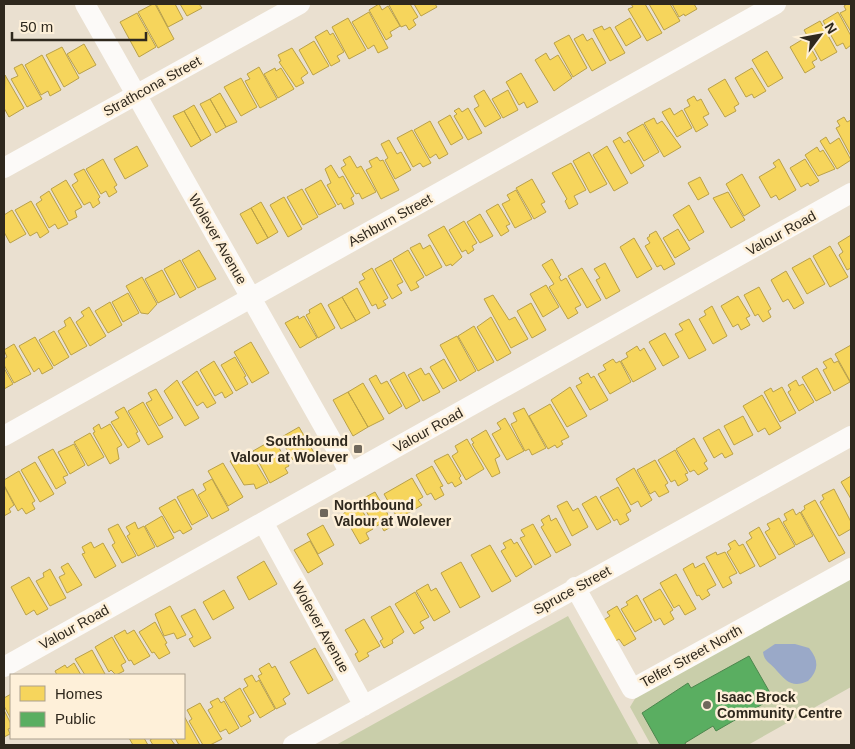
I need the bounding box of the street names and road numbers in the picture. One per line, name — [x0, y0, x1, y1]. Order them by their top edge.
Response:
street label: Strathcona Street — [100, 53, 204, 119]
street label: Ashburn Street — [345, 190, 435, 250]
street label: Wolever Avenue — [186, 191, 250, 287]
street label: Valour Road — [744, 207, 818, 259]
street label: Valour Road — [391, 404, 465, 456]
street label: Spruce Street — [531, 562, 613, 618]
street label: Wolever Avenue — [289, 579, 353, 675]
street label: Valour Road — [37, 601, 111, 653]
street label: Telfer Street North — [637, 621, 745, 691]

